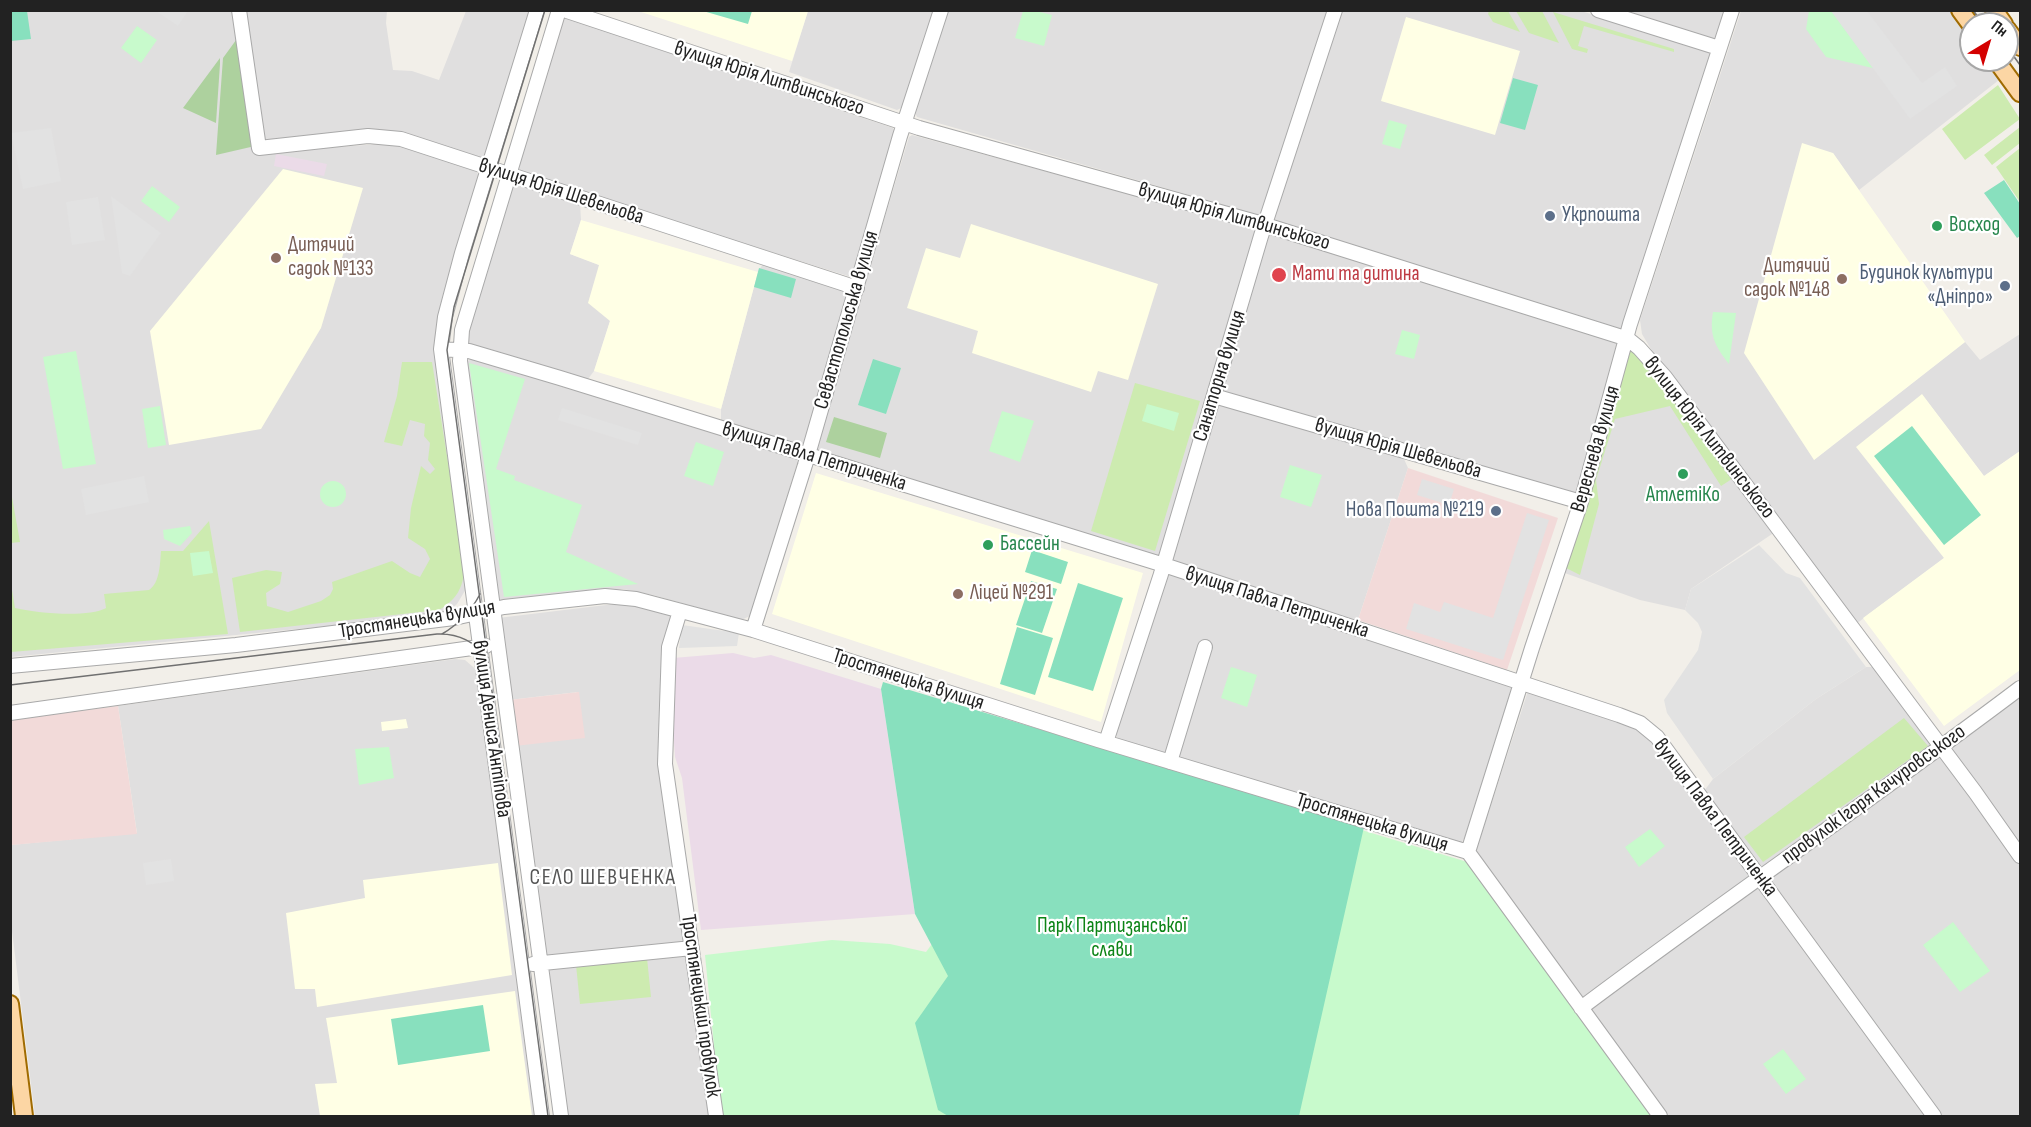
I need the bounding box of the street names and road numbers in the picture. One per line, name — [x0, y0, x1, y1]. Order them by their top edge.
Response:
street label: вулиця Юрія Литвинського — [671, 36, 867, 122]
street label: вулиця Юрія Шевельова — [475, 153, 647, 231]
street label: вулиця Юрія Литвинського — [1135, 178, 1333, 256]
street label: Севастопольська вулиця — [809, 228, 885, 412]
street label: Санаторна вулиця — [1188, 307, 1252, 445]
street label: вулиця Юрія Литвинського — [1638, 352, 1780, 524]
street label: Вереснева вулиця — [1566, 383, 1626, 515]
street label: вулиця Юрія Шевельова — [1312, 413, 1484, 485]
street label: вулиця Павла Петриченка — [719, 417, 909, 497]
street label: вулиця Павла Петриченка — [1182, 561, 1372, 645]
street label: Тростянецька вулиця — [337, 595, 497, 645]
street label: вулиця Дениса Антіпова — [466, 639, 516, 819]
street label: Тростянецька вулиця — [829, 644, 987, 716]
street label: провулок Ігоря Качуровського — [1777, 720, 1971, 870]
street label: вулиця Павла Петриченка — [1647, 734, 1783, 902]
street label: Тростянецька вулиця — [1293, 788, 1451, 858]
street label: Тростянецький провулок — [675, 913, 725, 1099]

